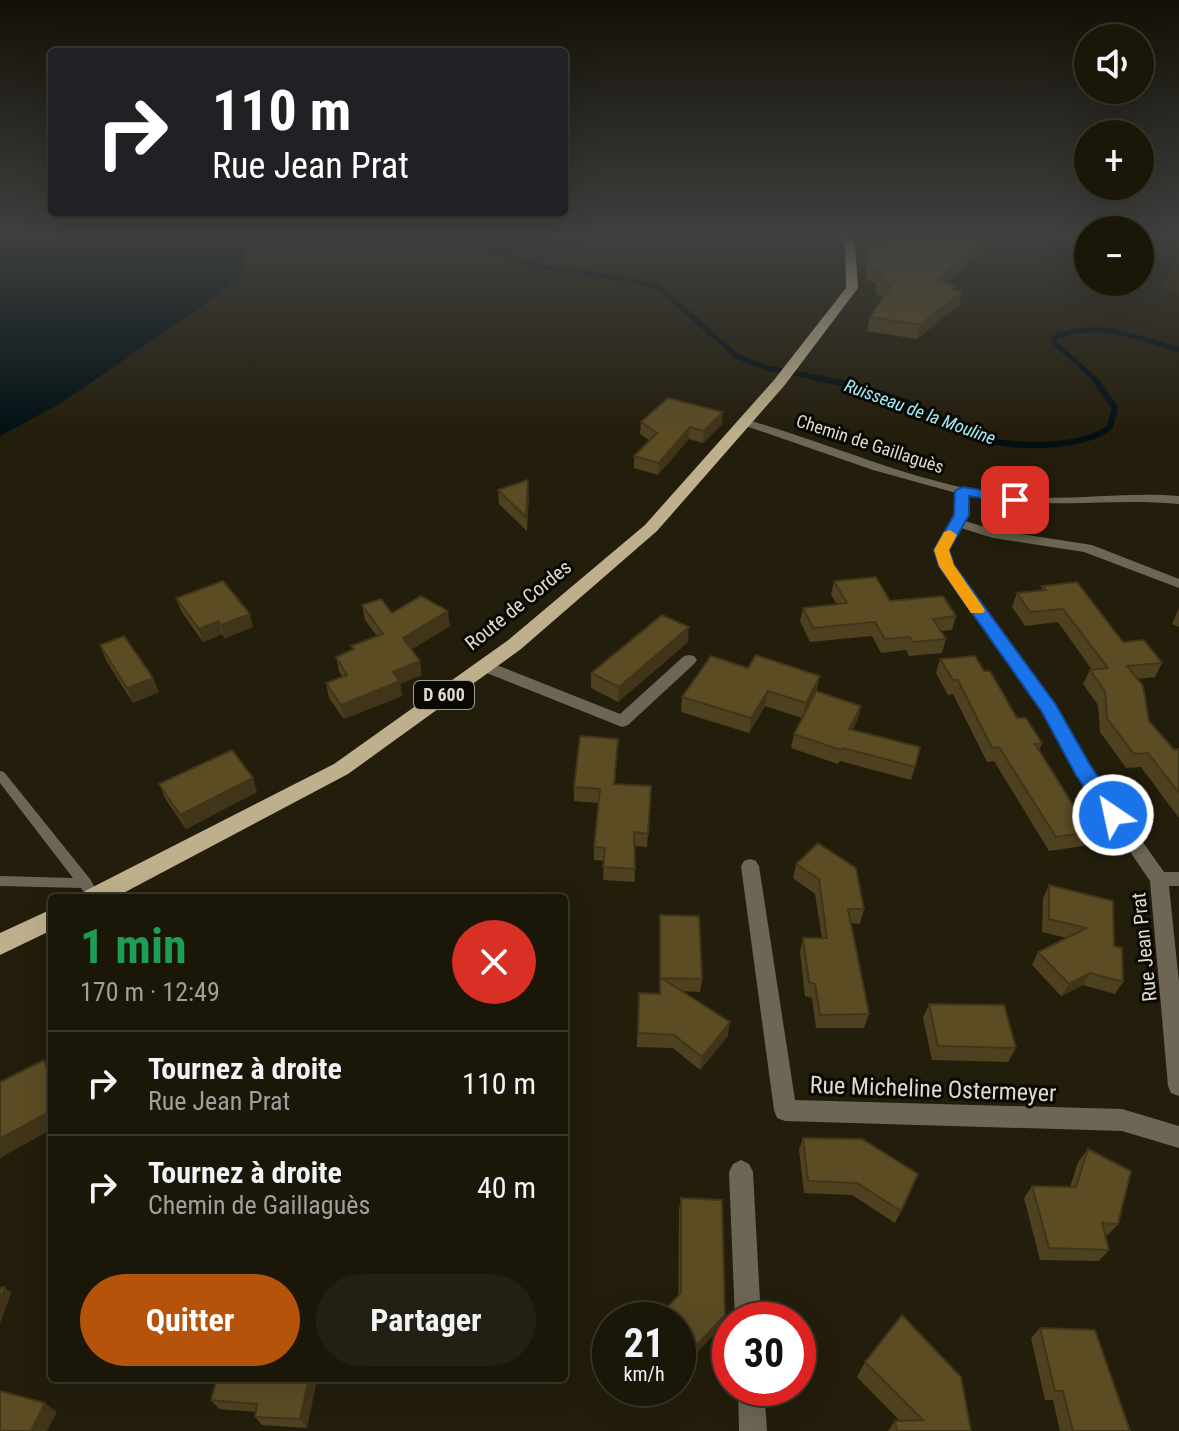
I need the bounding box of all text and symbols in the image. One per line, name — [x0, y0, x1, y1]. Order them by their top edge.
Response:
map controls — [1074, 24, 1154, 296]
button: sound — [1074, 24, 1154, 104]
text: 110 m — [212, 78, 351, 144]
icon: right — [80, 80, 184, 184]
button: + — [1074, 120, 1154, 200]
text: Rue Jean Prat — [212, 145, 409, 187]
button: − — [1074, 216, 1154, 296]
water label: Ruisseau de la Mouline — [842, 374, 999, 449]
street label: Chemin de Gaillaguès — [794, 410, 947, 477]
pin — [981, 466, 1049, 534]
icon: arrive — [993, 478, 1037, 522]
street label: Route de Cordes — [460, 555, 576, 655]
road number: D 600 — [414, 681, 474, 709]
position arrow — [1071, 773, 1155, 857]
street label: Rue Jean Prat — [1126, 891, 1162, 1003]
text: 1 min — [80, 918, 187, 975]
button: close — [452, 920, 536, 1004]
text: 170 m · 12:49 — [80, 977, 220, 1007]
text: Tournez à droite — [148, 1051, 342, 1086]
icon: right — [80, 1061, 124, 1105]
text: 110 m — [462, 1066, 536, 1101]
street label: Rue Micheline Ostermeyer — [809, 1071, 1057, 1107]
text: Rue Jean Prat — [148, 1086, 290, 1116]
text: Tournez à droite — [148, 1155, 342, 1190]
icon: right — [80, 1165, 124, 1209]
text: 40 m — [477, 1170, 536, 1205]
text: Chemin de Gaillaguès — [148, 1190, 370, 1220]
button: Quitter — [80, 1274, 300, 1366]
button: Partager — [316, 1274, 536, 1366]
speed limit sign: 30 — [712, 1302, 816, 1406]
text: 21 — [624, 1320, 664, 1367]
text: km/h — [623, 1362, 665, 1386]

